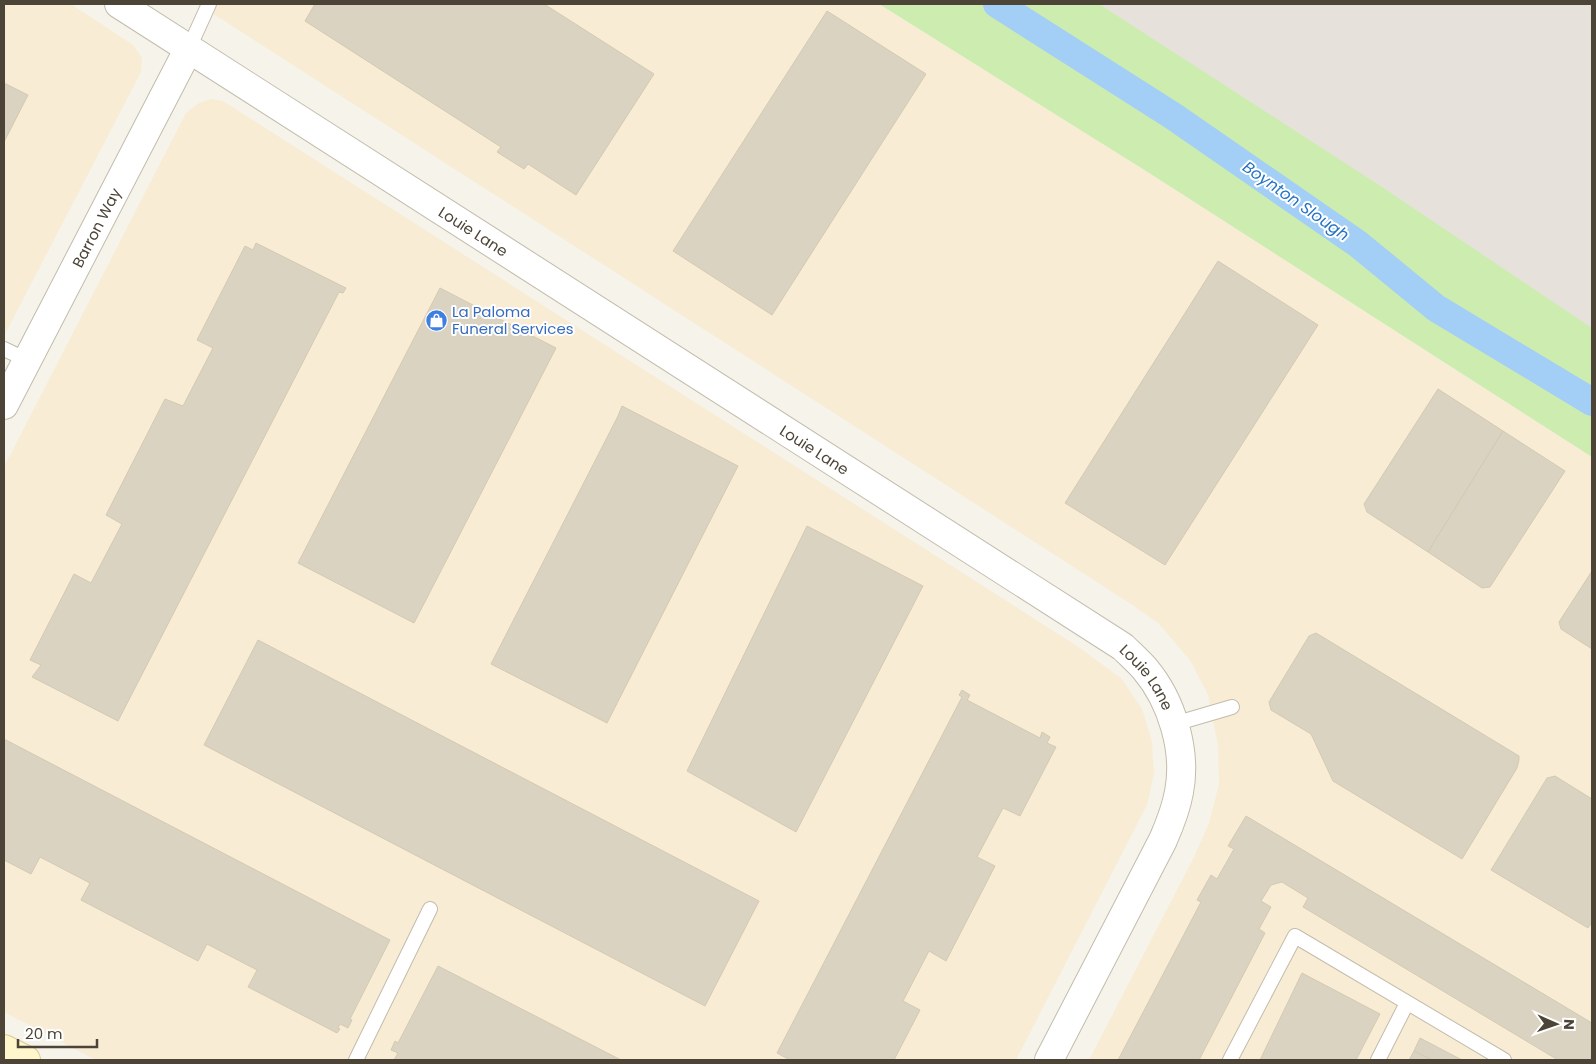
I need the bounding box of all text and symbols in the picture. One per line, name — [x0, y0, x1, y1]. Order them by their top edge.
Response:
water label: Boynton Slough — [1238, 156, 1354, 246]
street label: Barron Way — [67, 183, 126, 271]
street label: Louie Lane — [435, 201, 512, 261]
place label: La Paloma Funeral Services — [452, 301, 574, 339]
shop icon: La Paloma Funeral Services — [424, 308, 448, 332]
street label: Louie Lane — [776, 420, 853, 479]
street label: Louie Lane — [1115, 639, 1179, 713]
north arrow — [1531, 999, 1581, 1049]
scale bar — [18, 1016, 96, 1048]
text: N — [1559, 1019, 1579, 1030]
text: 20 m — [25, 1023, 63, 1044]

